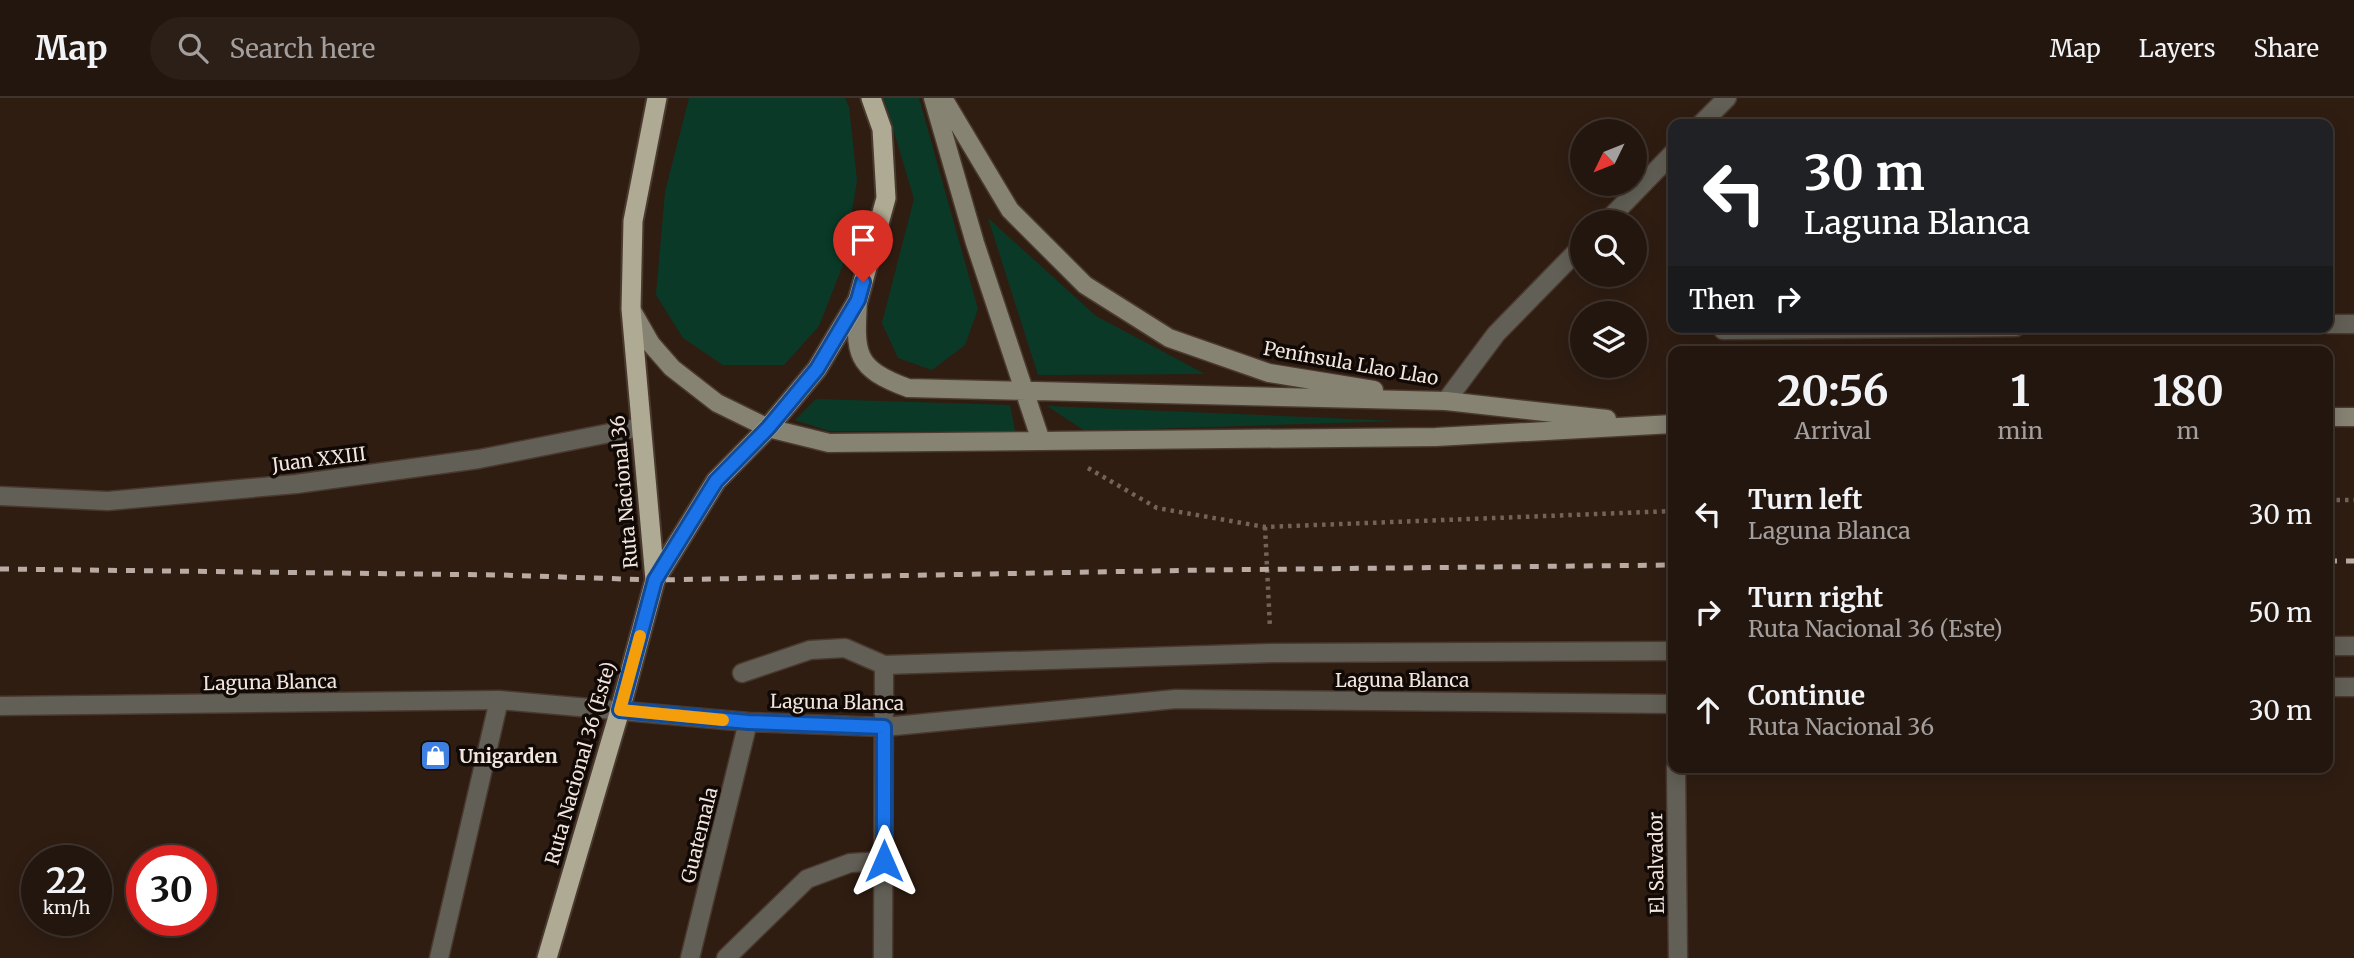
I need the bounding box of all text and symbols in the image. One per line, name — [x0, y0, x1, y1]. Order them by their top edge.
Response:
search box — [150, 17, 640, 80]
text: Map — [35, 28, 108, 69]
icon: search — [174, 29, 212, 67]
text: Search here — [230, 32, 375, 65]
text: Map — [2050, 33, 2101, 64]
text: Layers — [2139, 33, 2215, 64]
text: Share — [2253, 33, 2319, 64]
north arrow — [1570, 119, 1647, 196]
map controls — [1570, 119, 1647, 378]
text: 30 m — [1804, 142, 1925, 203]
icon: left — [1689, 147, 1780, 238]
text: Laguna Blanca — [1804, 203, 2030, 243]
pin — [833, 210, 893, 282]
button: search — [1570, 210, 1647, 287]
icon: arrive — [844, 221, 882, 259]
icon: right — [1769, 280, 1807, 318]
text: Then — [1689, 283, 1755, 316]
button: layers — [1570, 301, 1647, 378]
street label: Península Llao Llao — [1262, 336, 1440, 390]
text: 20:56 — [1777, 365, 1889, 417]
text: 1 — [2011, 365, 2030, 417]
text: 180 — [2152, 365, 2224, 417]
street label: Ruta Nacional 36 — [605, 414, 643, 570]
text: Arrival — [1794, 416, 1871, 445]
text: min — [1998, 416, 2043, 445]
text: m — [2177, 416, 2199, 445]
street label: Juan XXIII — [269, 441, 368, 477]
text: Turn left — [1748, 483, 1862, 516]
icon: left — [1689, 495, 1727, 533]
text: 30 m — [2249, 498, 2312, 531]
text: Laguna Blanca — [1748, 516, 1911, 545]
text: Turn right — [1748, 581, 1883, 614]
icon: right — [1689, 593, 1727, 631]
text: 50 m — [2248, 596, 2312, 629]
text: Ruta Nacional 36 (Este) — [1748, 614, 2003, 643]
street label: Ruta Nacional 36 (Este) — [539, 659, 621, 867]
street label: Laguna Blanca — [1335, 668, 1469, 692]
street label: Laguna Blanca — [203, 669, 337, 695]
text: Continue — [1748, 679, 1865, 712]
street label: Laguna Blanca — [770, 689, 904, 715]
icon: ahead — [1689, 691, 1727, 729]
text: 30 m — [2249, 694, 2312, 727]
text: Ruta Nacional 36 — [1748, 712, 1934, 741]
shop icon: Unigarden — [419, 739, 453, 773]
place label: Unigarden — [459, 744, 558, 768]
street label: Guatemala — [676, 785, 722, 885]
street label: El Salvador — [1643, 811, 1669, 914]
position arrow — [847, 824, 921, 898]
speed limit sign: 30 — [126, 845, 217, 936]
text: 22 — [46, 859, 87, 903]
text: km/h — [43, 896, 90, 919]

